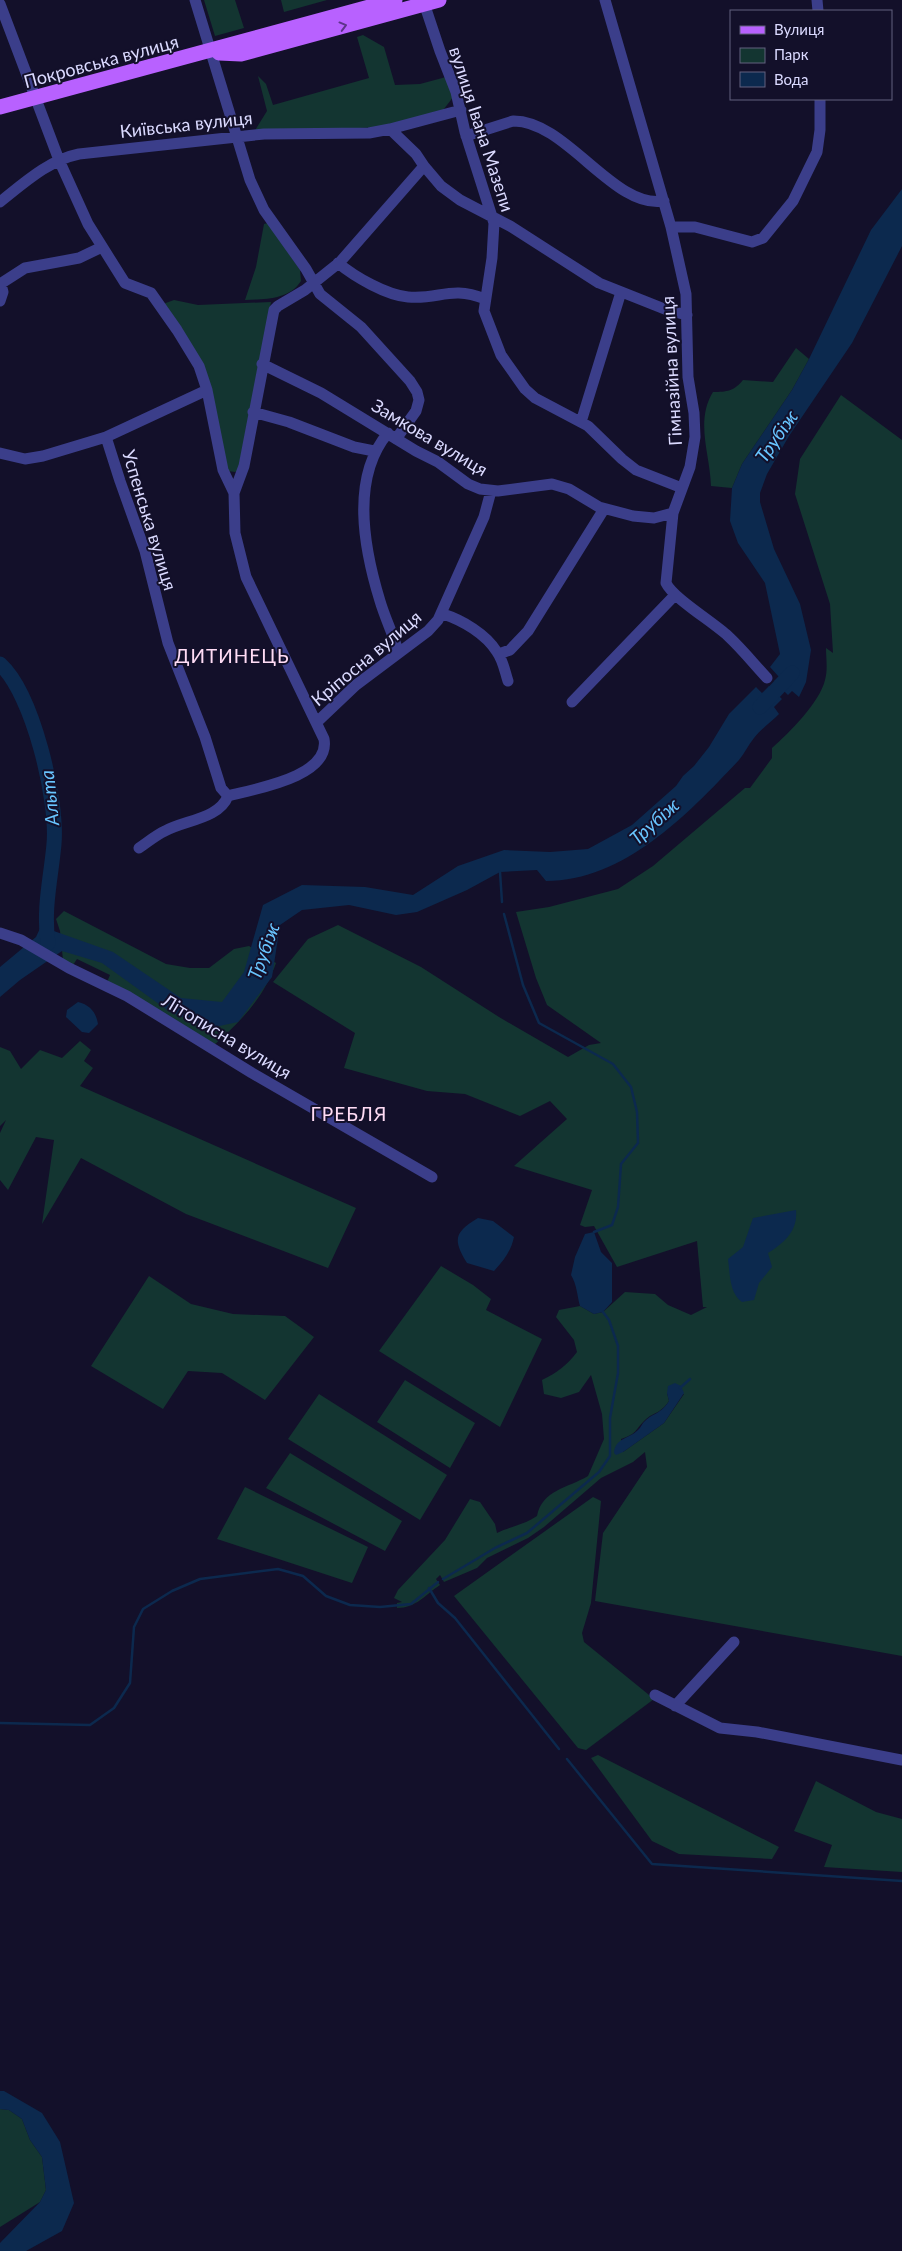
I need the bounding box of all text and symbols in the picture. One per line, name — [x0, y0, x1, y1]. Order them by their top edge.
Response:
legend — [730, 10, 892, 100]
text: Вулиця — [774, 20, 824, 38]
one-way arrow — [338, 22, 346, 32]
street label: Покровська вулиця — [21, 30, 181, 92]
street label: вулиця Івана Мазепи — [445, 44, 519, 214]
text: Парк — [774, 45, 809, 63]
text: Вода — [774, 70, 809, 88]
street label: Київська вулиця — [118, 106, 254, 142]
street label: Гімназійна вулиця — [656, 296, 686, 446]
street label: Замкова вулиця — [368, 394, 492, 480]
water label: Трубіж — [750, 405, 803, 467]
street label: Успенська вулиця — [118, 447, 182, 593]
street label: Кріпосна вулиця — [307, 606, 425, 710]
district label: ДИТИНЕЦЬ — [174, 644, 290, 667]
water label: Альта — [35, 769, 63, 828]
water label: Трубіж — [624, 793, 684, 849]
water label: Трубіж — [242, 919, 284, 983]
street label: Літописна вулиця — [158, 988, 296, 1083]
district label: ГРЕБЛЯ — [311, 1102, 387, 1125]

